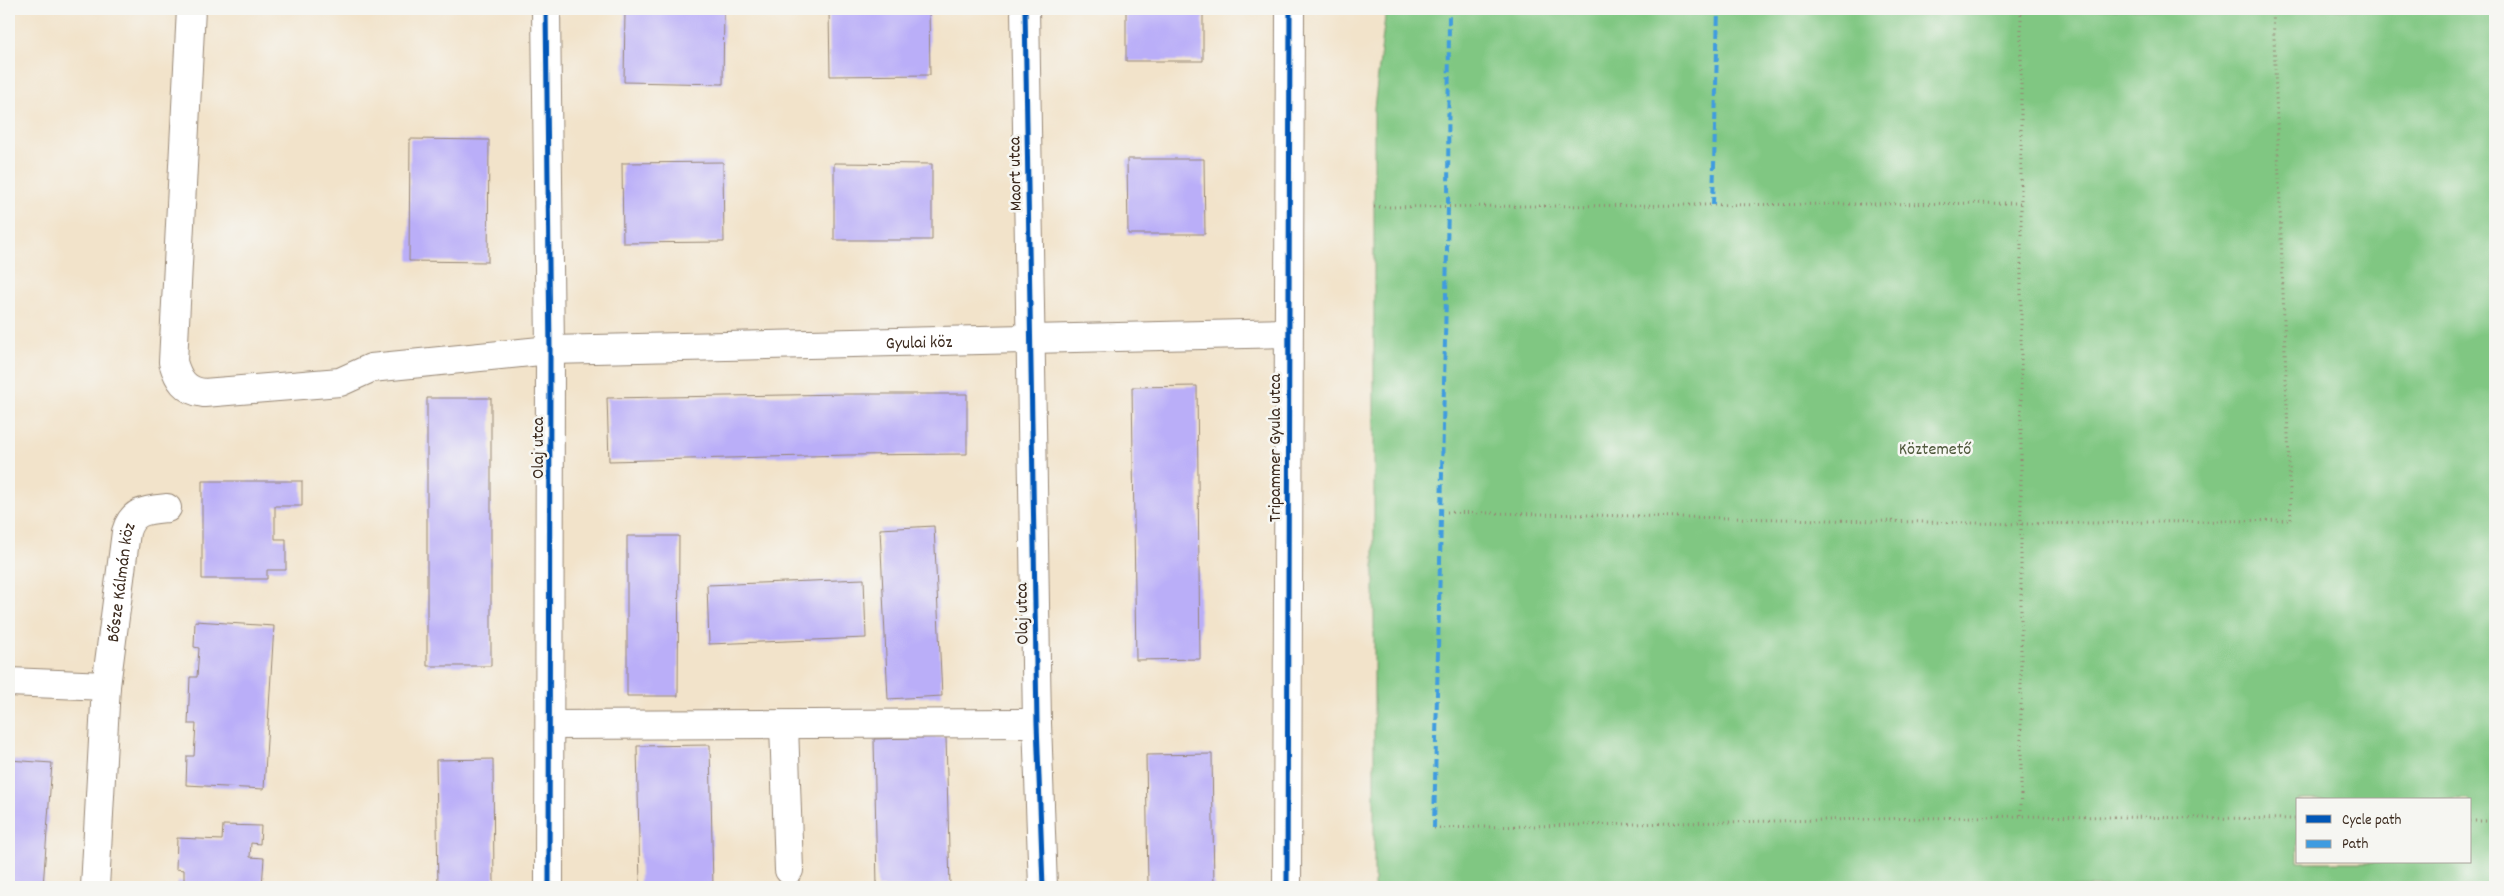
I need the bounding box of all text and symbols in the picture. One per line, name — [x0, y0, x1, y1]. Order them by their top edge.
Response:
street label: Maort utca — [1003, 136, 1030, 211]
street label: Gyulai köz — [885, 331, 953, 357]
street label: Tripammer Gyula utca — [1264, 373, 1289, 522]
street label: Olaj utca — [527, 416, 552, 479]
park label: Köztemető — [1899, 438, 1972, 463]
street label: Bősze Kálmán köz — [102, 519, 143, 644]
street label: Olaj utca — [1010, 582, 1037, 645]
legend — [2296, 798, 2472, 864]
text: Cycle path — [2342, 810, 2402, 832]
text: Path — [2342, 834, 2368, 856]

